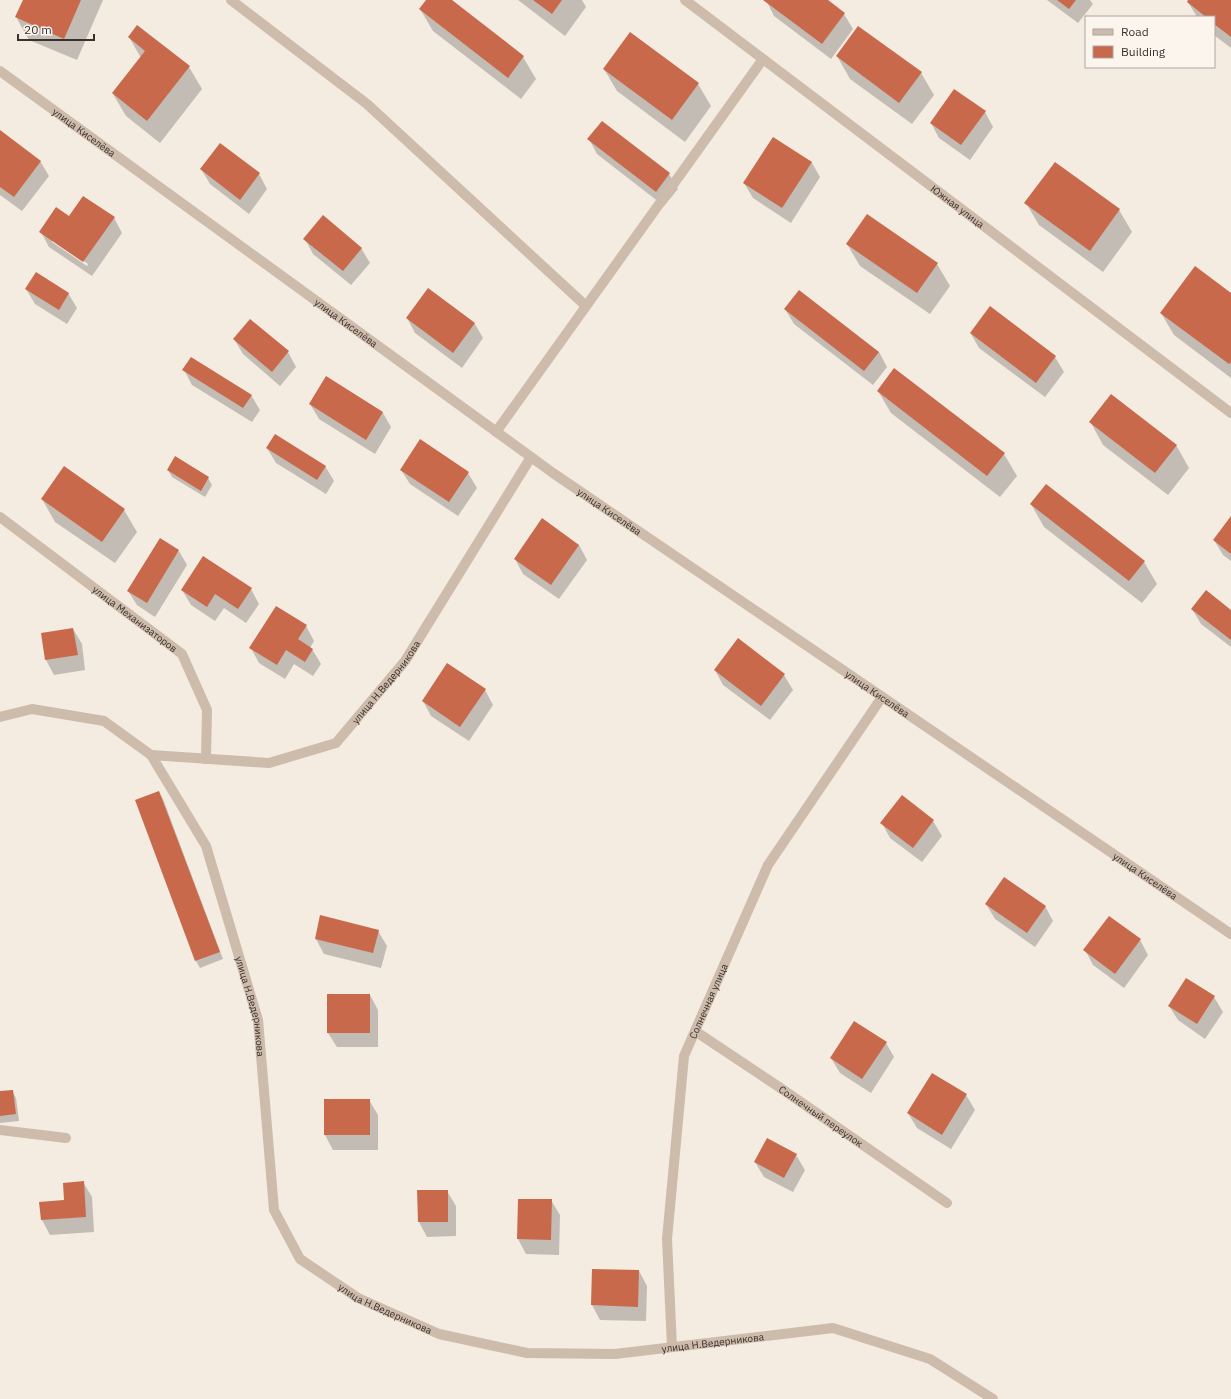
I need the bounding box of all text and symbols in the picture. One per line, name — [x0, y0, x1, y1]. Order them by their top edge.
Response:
scale bar — [18, 16, 94, 42]
legend — [1085, 16, 1215, 68]
text: 20 m — [24, 22, 52, 37]
text: Road — [1121, 24, 1149, 39]
text: Building — [1121, 44, 1166, 59]
street label: улица Киселёва — [50, 105, 119, 160]
street label: Южная улица — [928, 182, 987, 232]
street label: улица Киселёва — [312, 296, 381, 351]
street label: улица Киселёва — [575, 485, 644, 539]
street label: улица Механизаторов — [90, 583, 180, 655]
street label: улица Н.Ведерникова — [349, 638, 423, 727]
street label: улица Киселёва — [842, 668, 912, 721]
street label: улица Киселёва — [1110, 850, 1180, 903]
street label: улица Н.Ведерникова — [232, 955, 267, 1058]
street label: Солнечная улица — [686, 961, 731, 1041]
street label: Солнечный переулок — [776, 1083, 866, 1150]
street label: улица Н.Ведерникова — [336, 1281, 435, 1337]
street label: улица Н.Ведерникова — [661, 1330, 765, 1355]

